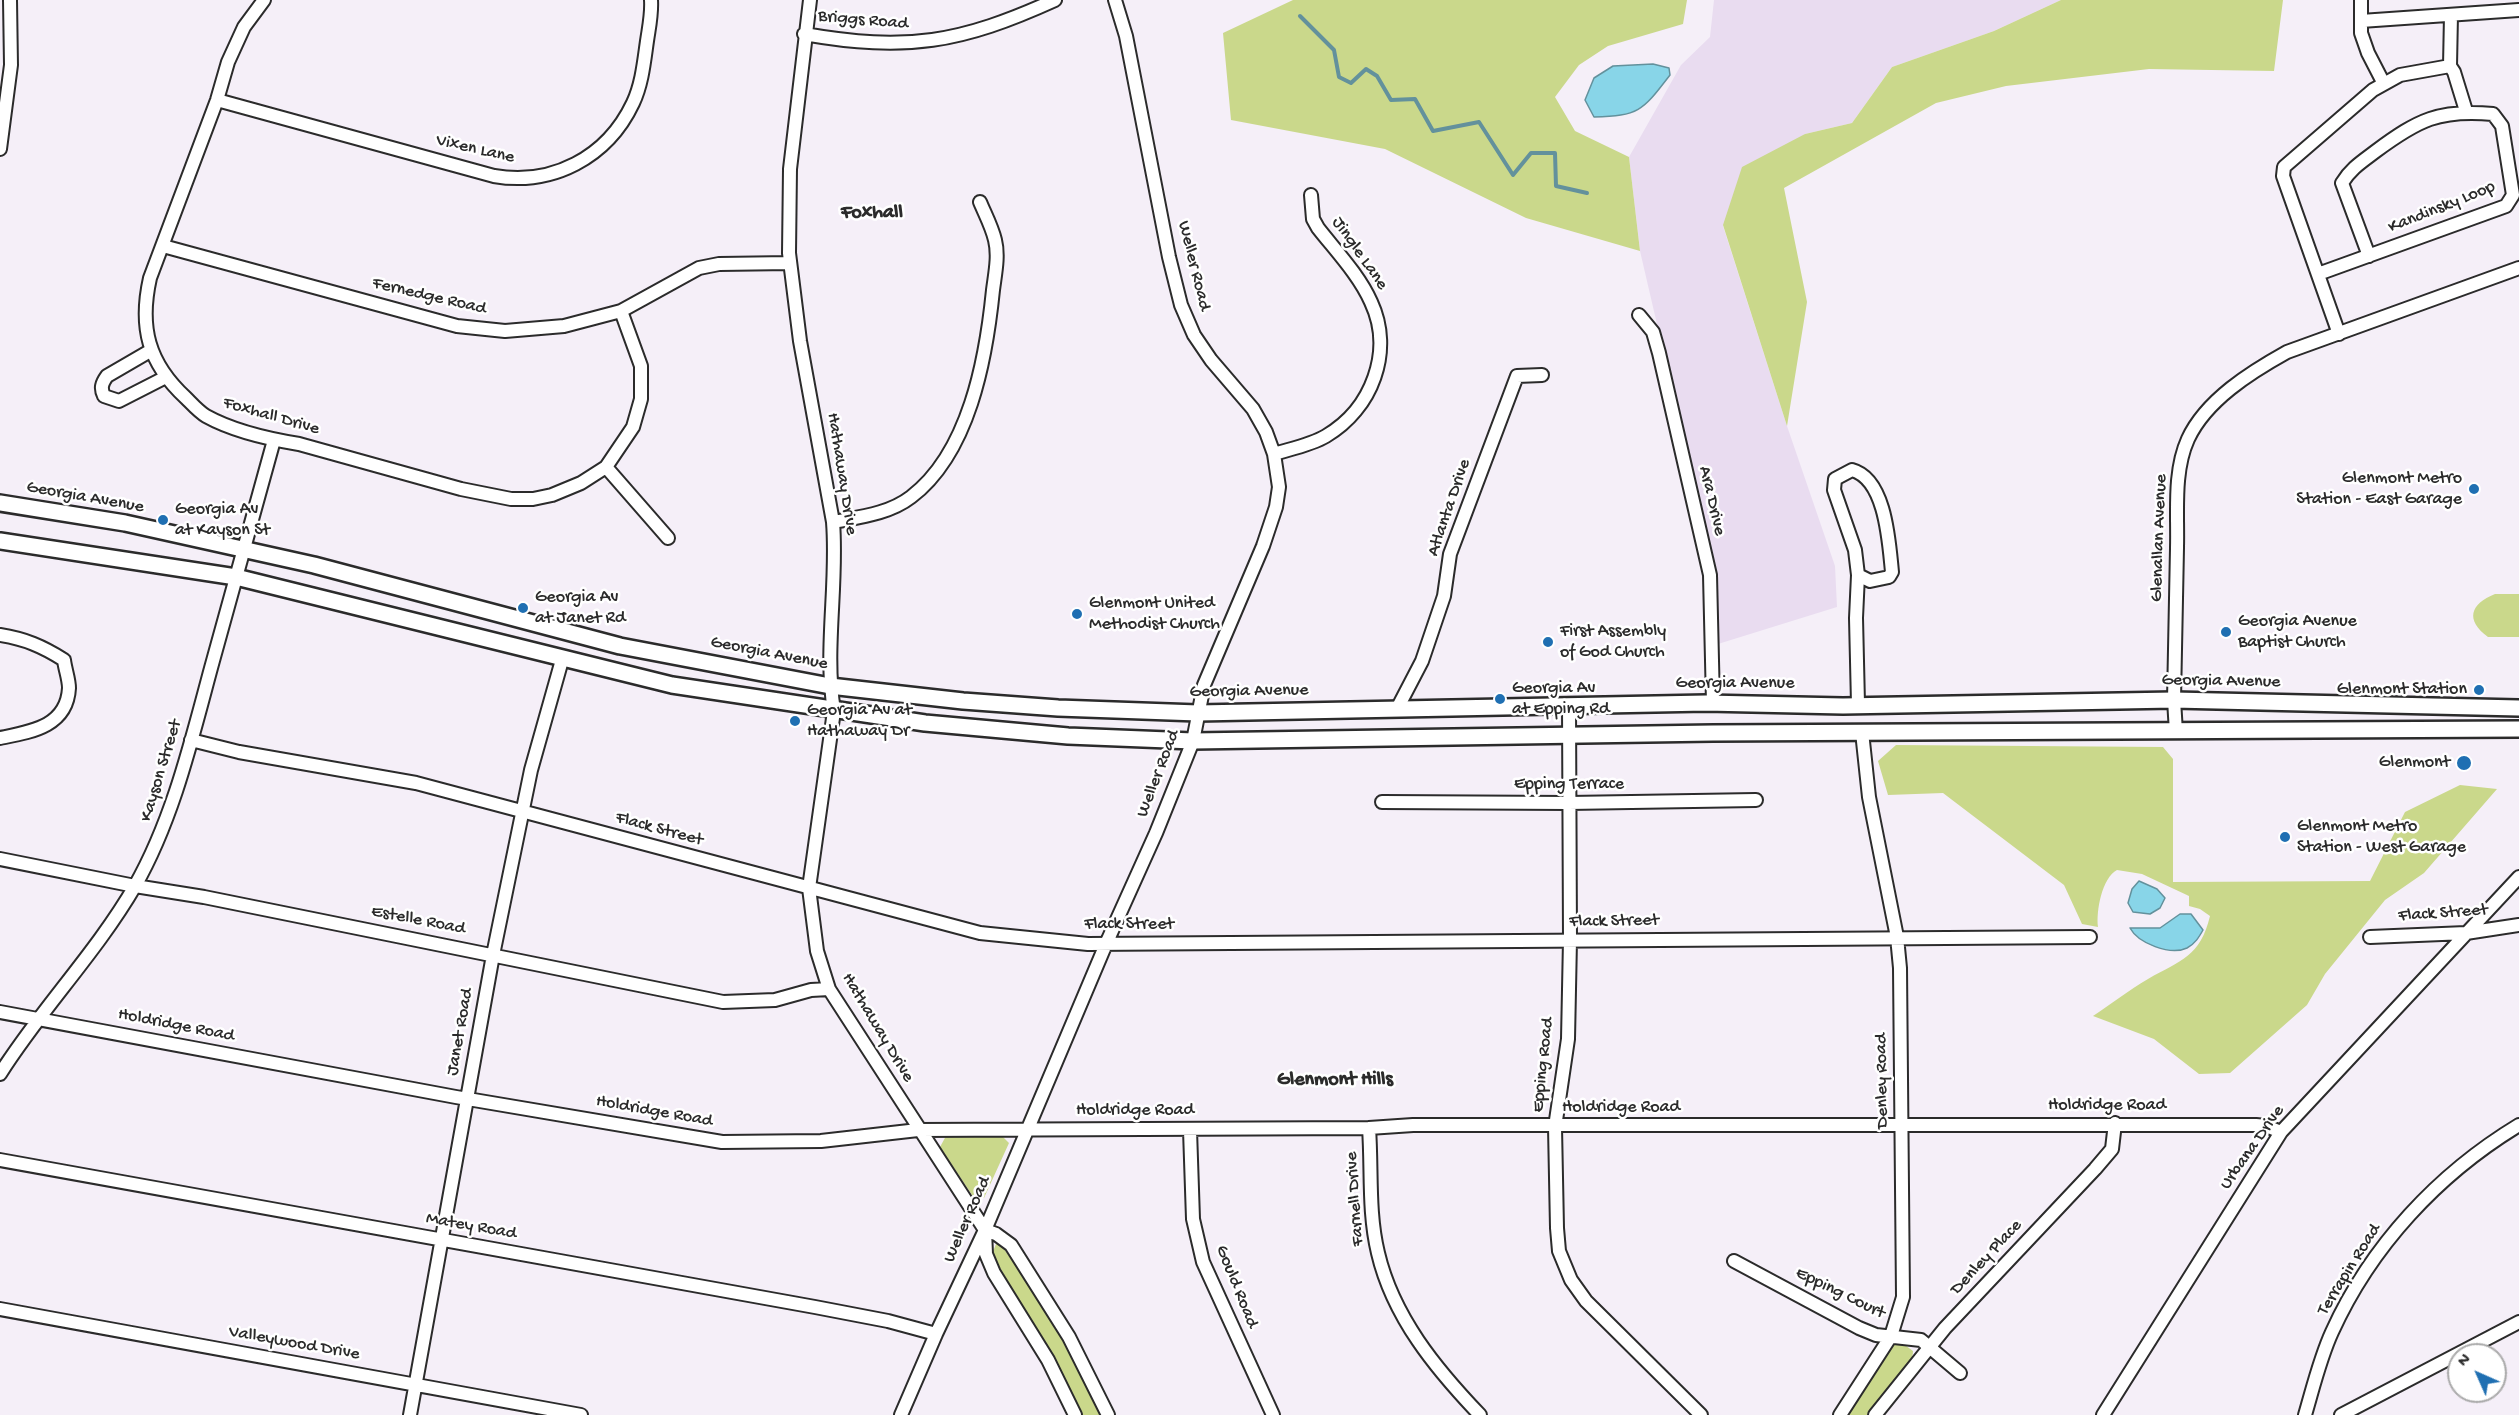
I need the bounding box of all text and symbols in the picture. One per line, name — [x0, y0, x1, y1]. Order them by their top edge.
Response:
street label: Briggs Road — [817, 6, 909, 36]
street label: Vixen Lane — [434, 130, 516, 170]
street label: Kandinsky Loop — [2385, 177, 2499, 239]
district label: Foxhall — [841, 202, 903, 226]
street label: Jingle Lane — [1326, 213, 1392, 295]
street label: Weller Road — [1171, 219, 1215, 313]
street label: Fernedge Road — [370, 273, 488, 321]
street label: Foxhall Drive — [220, 393, 322, 441]
street label: Hathaway Drive — [821, 411, 861, 537]
street label: Atlanta Drive — [1423, 457, 1477, 559]
street label: Ara Drive — [1693, 464, 1729, 538]
place label: Glenmont Metro Station - East Garage — [2296, 468, 2462, 510]
street label: Glenallan Avenue — [2147, 474, 2173, 602]
street label: Georgia Avenue — [25, 477, 145, 519]
marker: Glenmont Metro Station - East Garage — [2467, 482, 2481, 496]
place label: Georgia Av at Kayson St — [175, 499, 270, 542]
marker: Georgia Av at Kayson St — [156, 513, 170, 527]
place label: Georgia Av at Janet Rd — [535, 587, 626, 630]
place label: Glenmont United Methodist Church — [1089, 593, 1220, 636]
marker: Georgia Av at Janet Rd — [516, 601, 530, 615]
marker: Glenmont United Methodist Church — [1070, 607, 1084, 621]
place label: Georgia Avenue Baptist Church — [2238, 611, 2357, 654]
place label: First Assembly of God Church — [1560, 621, 1666, 664]
marker: Georgia Avenue Baptist Church — [2219, 625, 2233, 639]
street label: Georgia Avenue — [709, 632, 829, 676]
marker: First Assembly of God Church — [1541, 635, 1555, 649]
street label: Georgia Avenue — [2161, 670, 2281, 694]
street label: Georgia Avenue — [1676, 673, 1794, 695]
place label: Georgia Av at Epping Rd — [1512, 678, 1609, 720]
place label: Glenmont Station — [2337, 679, 2467, 701]
street label: Georgia Avenue — [1189, 680, 1309, 704]
marker: Glenmont Station — [2472, 683, 2486, 697]
marker: Georgia Av at Epping Rd — [1493, 692, 1507, 706]
place label: Georgia Av at Hathaway Dr — [807, 700, 912, 742]
marker: Georgia Av at Hathaway Dr — [788, 714, 802, 728]
street label: Kayson Street — [136, 717, 188, 825]
street label: Weller Road — [1132, 727, 1186, 821]
place label: Glenmont — [2379, 752, 2450, 774]
marker: Glenmont — [2455, 754, 2473, 772]
street label: Epping Terrace — [1514, 774, 1624, 796]
street label: Flack Street — [613, 808, 705, 852]
place label: Glenmont Metro Station - West Garage — [2297, 816, 2466, 858]
marker: Glenmont Metro Station - West Garage — [2278, 830, 2292, 844]
street label: Flack Street — [2398, 900, 2488, 928]
street label: Estelle Road — [369, 901, 467, 941]
street label: Flack Street — [1569, 910, 1659, 934]
street label: Flack Street — [1084, 914, 1174, 936]
street label: Hathaway Drive — [836, 969, 918, 1087]
street label: Janet Road — [443, 987, 479, 1077]
street label: Holdridge Road — [116, 1004, 236, 1048]
street label: Epping Road — [1528, 1017, 1560, 1113]
street label: Denley Road — [1871, 1033, 1895, 1129]
district label: Glenmont Hills — [1277, 1069, 1393, 1093]
street label: Holdridge Road — [594, 1091, 714, 1133]
street label: Holdridge Road — [2048, 1095, 2166, 1117]
street label: Holdridge Road — [1562, 1097, 1680, 1119]
street label: Holdridge Road — [1076, 1100, 1194, 1122]
street label: Urbana Drive — [2216, 1102, 2290, 1194]
street label: Farnell Drive — [1342, 1151, 1370, 1247]
street label: Weller Road — [939, 1174, 997, 1266]
street label: Matey Road — [424, 1208, 518, 1246]
street label: Denley Place — [1947, 1216, 2027, 1300]
street label: Terrapin Road — [2313, 1220, 2387, 1320]
street label: Gould Road — [1210, 1243, 1262, 1331]
street label: Epping Court — [1792, 1263, 1888, 1325]
street label: Valleywood Drive — [227, 1322, 361, 1366]
north arrow — [2447, 1343, 2507, 1403]
text: N — [2455, 1351, 2476, 1372]

